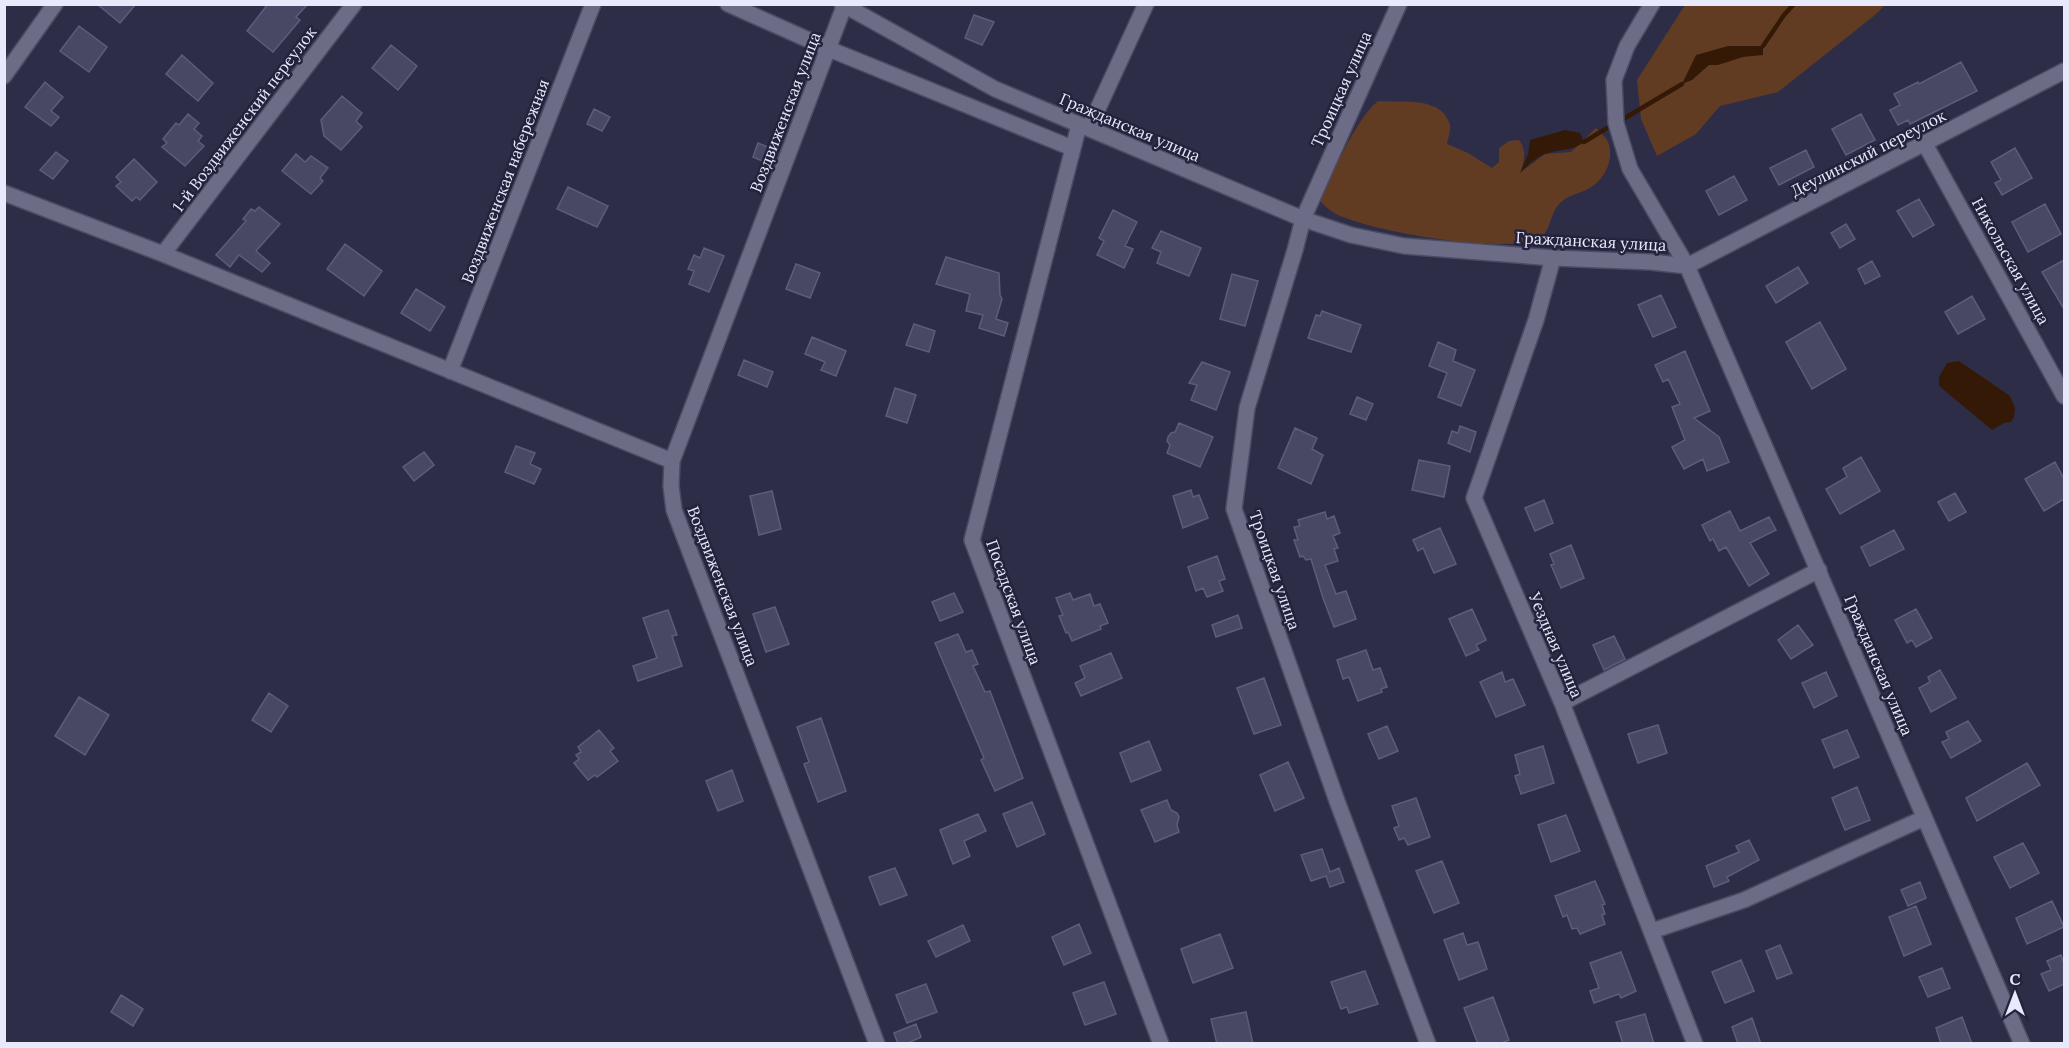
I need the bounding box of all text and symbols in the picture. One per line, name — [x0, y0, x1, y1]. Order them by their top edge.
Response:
street label: 1-й Воздвиженский переулок — [168, 22, 321, 216]
street label: Троицкая улица — [1306, 28, 1376, 150]
street label: Воздвиженская улица — [745, 29, 825, 195]
street label: Воздвиженская набережная — [457, 76, 553, 286]
street label: Гражданская улица — [1057, 88, 1203, 166]
street label: Деулинский переулок — [1787, 105, 1949, 201]
street label: Никольская улица — [1968, 194, 2054, 328]
street label: Гражданская улица — [1515, 227, 1667, 255]
street label: Воздвиженская улица — [683, 503, 763, 669]
street label: Троицкая улица — [1245, 508, 1305, 632]
street label: Посадская улица — [982, 537, 1046, 667]
street label: Уездная улица — [1524, 588, 1587, 701]
street label: Гражданская улица — [1840, 592, 1918, 738]
north arrow — [1985, 964, 2045, 1024]
text: С — [2009, 969, 2021, 989]

